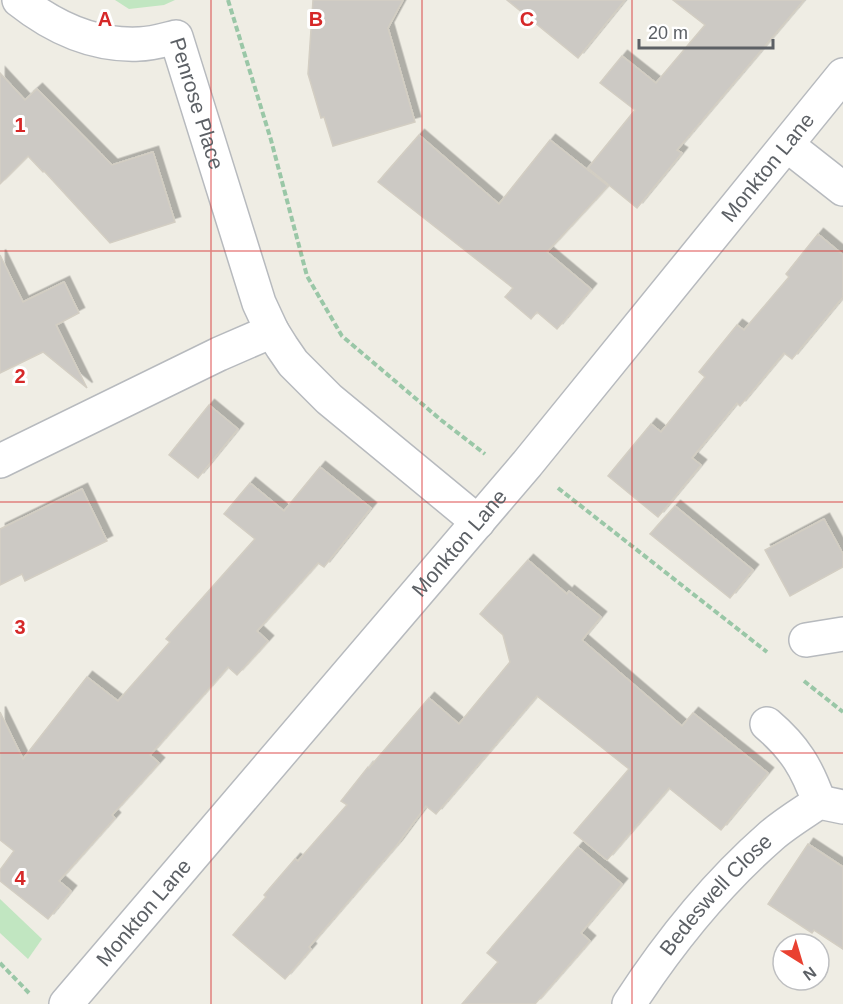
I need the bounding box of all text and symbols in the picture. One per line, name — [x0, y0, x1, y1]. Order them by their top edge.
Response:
text: A — [98, 8, 112, 30]
text: B — [309, 8, 323, 30]
text: C — [520, 8, 534, 30]
scale bar — [639, 12, 772, 50]
text: 20 m — [648, 23, 688, 43]
street label: Penrose Place — [166, 35, 229, 172]
street label: Monkton Lane — [717, 108, 818, 226]
text: 1 — [14, 114, 26, 136]
text: 2 — [14, 365, 26, 387]
street label: Monkton Lane — [407, 485, 511, 601]
text: 3 — [14, 616, 26, 638]
street label: Bedeswell Close — [655, 829, 776, 959]
street label: Monkton Lane — [92, 854, 196, 971]
text: 4 — [14, 867, 26, 889]
north arrow — [771, 932, 831, 992]
text: N — [800, 963, 819, 984]

